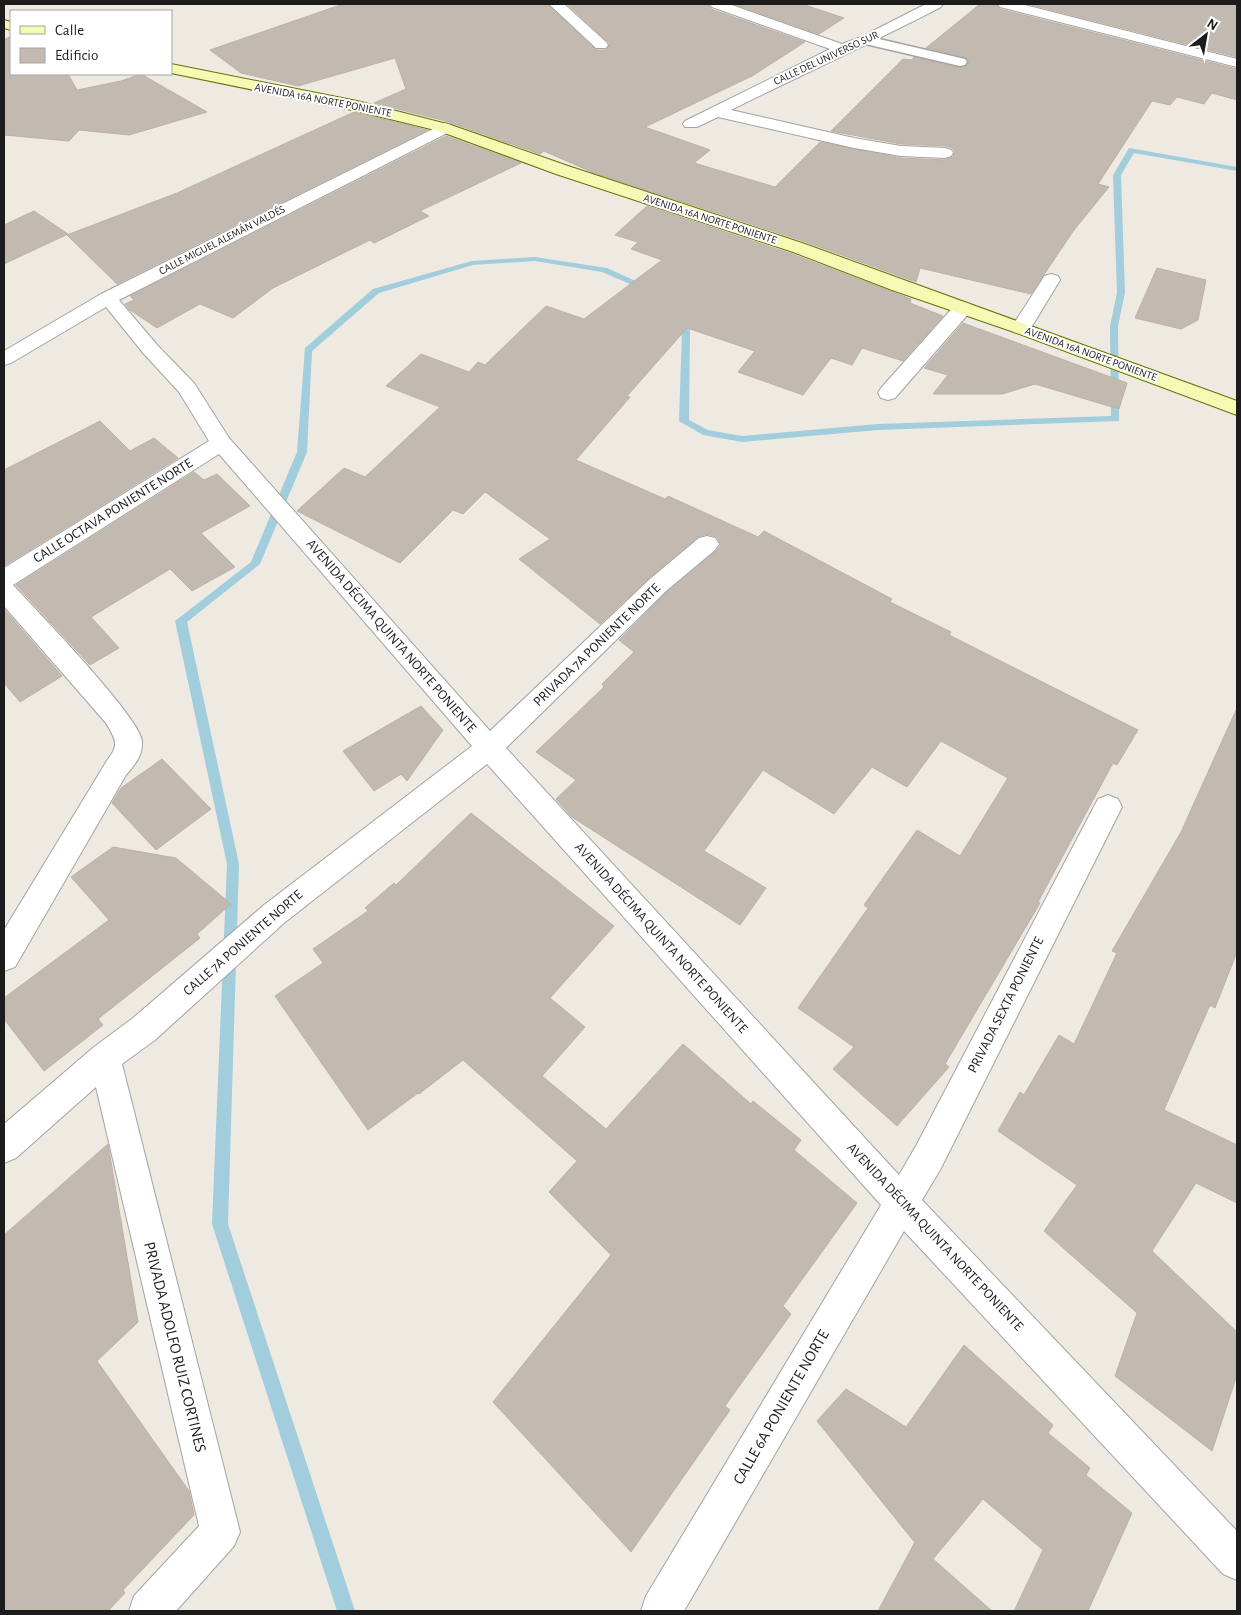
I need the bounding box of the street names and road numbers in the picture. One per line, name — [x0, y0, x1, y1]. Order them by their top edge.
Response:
street label: CALLE DEL UNIVERSO SUR — [772, 29, 880, 87]
street label: AVENIDA 16A NORTE PONIENTE — [254, 81, 393, 119]
street label: AVENIDA 16A NORTE PONIENTE — [642, 192, 779, 246]
street label: CALLE MIGUEL ALEMÁN VALDÉS — [157, 202, 287, 277]
street label: AVENIDA 16A NORTE PONIENTE — [1024, 325, 1159, 383]
street label: CALLE OCTAVA PONIENTE NORTE — [31, 456, 195, 566]
street label: AVENIDA DÉCIMA QUINTA NORTE PONIENTE — [303, 535, 481, 735]
street label: PRIVADA 7A PONIENTE NORTE — [531, 581, 663, 709]
street label: AVENIDA DÉCIMA QUINTA NORTE PONIENTE — [572, 838, 753, 1036]
street label: CALLE 7A PONIENTE NORTE — [181, 887, 305, 998]
street label: PRIVADA SEXTA PONIENTE — [966, 934, 1047, 1075]
street label: AVENIDA DÉCIMA QUINTA NORTE PONIENTE — [844, 1138, 1028, 1334]
street label: PRIVADA ADOLFO RUIZ CORTINES — [141, 1240, 209, 1454]
street label: CALLE 6A PONIENTE NORTE — [730, 1327, 832, 1487]

